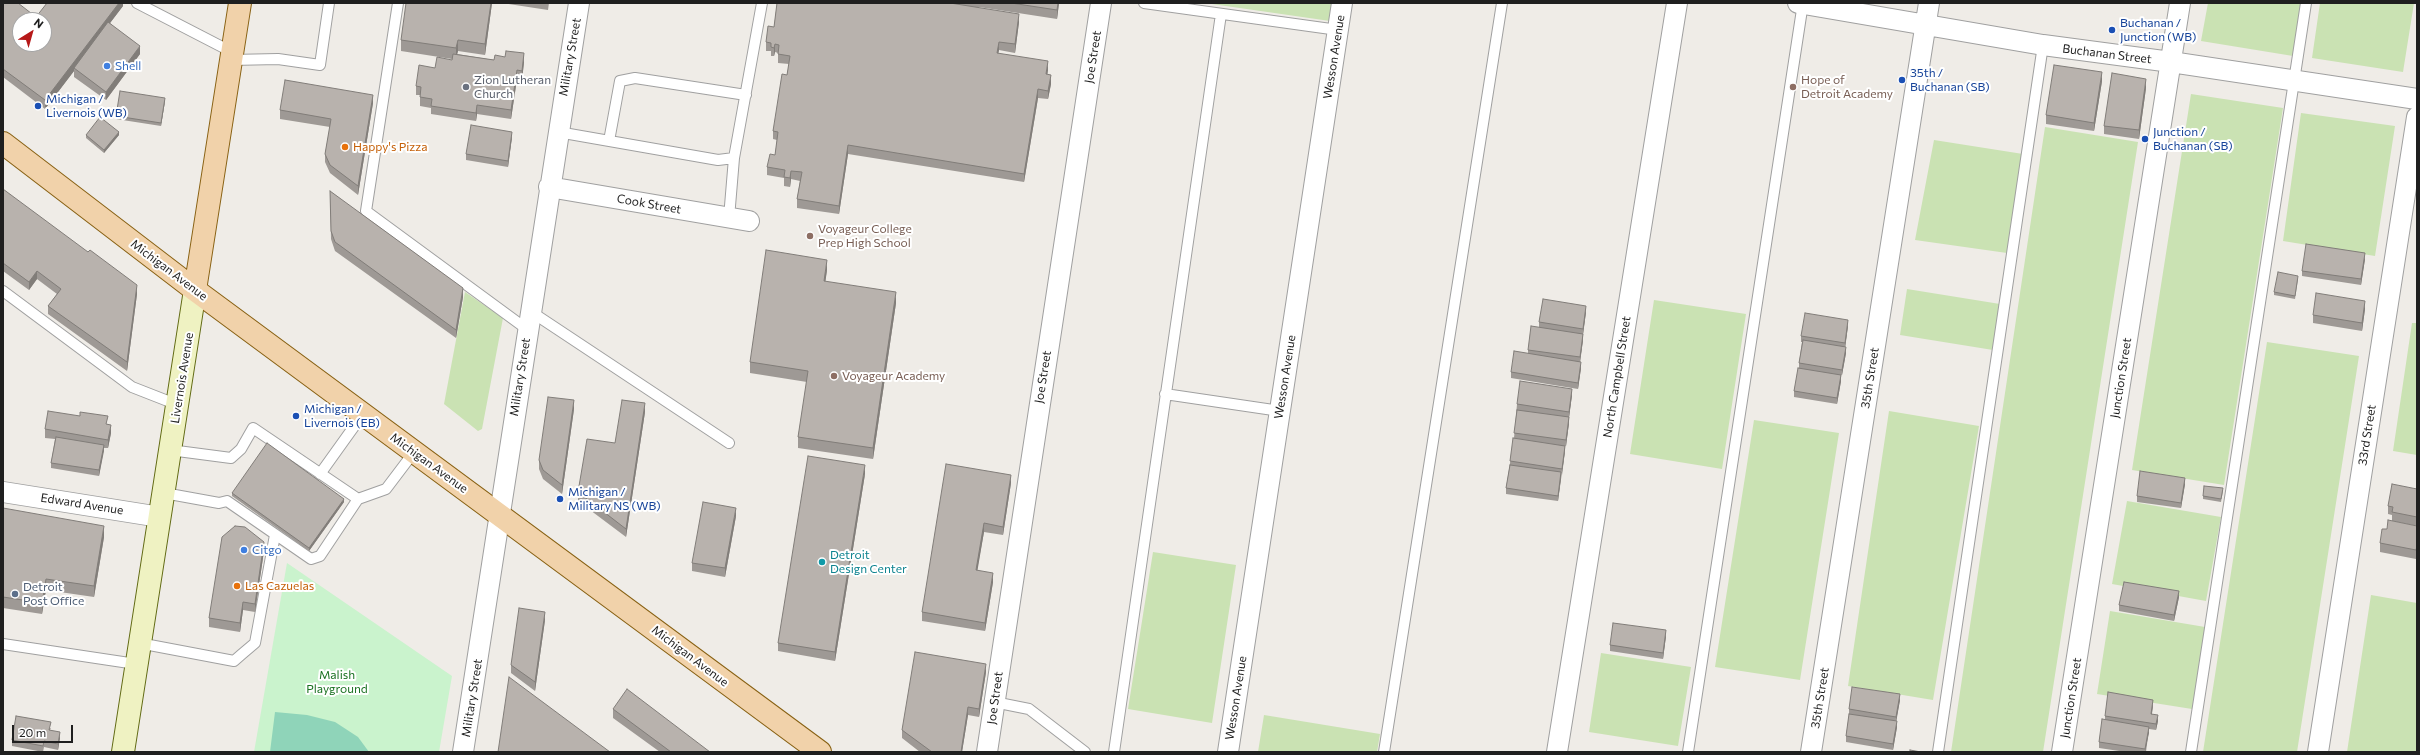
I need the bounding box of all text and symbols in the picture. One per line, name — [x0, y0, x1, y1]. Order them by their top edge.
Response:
north arrow — [12, 12, 52, 52]
street label: Wesson Avenue — [1320, 14, 1348, 100]
text: N — [32, 15, 46, 30]
place label: Buchanan / Junction (WB) — [2120, 16, 2196, 44]
street label: Military Street — [556, 17, 584, 97]
marker: Buchanan / Junction (WB) — [2107, 25, 2117, 35]
street label: Joe Street — [1082, 30, 1104, 84]
street label: Buchanan Street — [2062, 41, 2152, 67]
place label: Shell — [115, 59, 141, 73]
marker: Shell — [102, 61, 112, 71]
place label: 35th / Buchanan (SB) — [1910, 66, 1990, 94]
place label: Zion Lutheran Church — [474, 73, 551, 101]
place label: Hope of Detroit Academy — [1801, 73, 1893, 101]
marker: 35th / Buchanan (SB) — [1897, 75, 1907, 85]
marker: Zion Lutheran Church — [461, 82, 471, 92]
marker: Hope of Detroit Academy — [1788, 82, 1798, 92]
place label: Michigan / Livernois (WB) — [46, 92, 127, 120]
marker: Michigan / Livernois (WB) — [33, 101, 43, 111]
place label: Junction / Buchanan (SB) — [2153, 125, 2233, 153]
marker: Junction / Buchanan (SB) — [2140, 134, 2150, 144]
place label: Happy's Pizza — [353, 140, 428, 154]
marker: Happy's Pizza — [340, 142, 350, 152]
street label: Cook Street — [616, 191, 682, 217]
place label: Voyageur College Prep High School — [818, 222, 912, 250]
marker: Voyageur College Prep High School — [805, 231, 815, 241]
street label: Michigan Avenue — [128, 236, 210, 304]
street label: North Campbell Street — [1600, 315, 1634, 439]
street label: Livernois Avenue — [168, 331, 196, 425]
street label: Wesson Avenue — [1271, 334, 1299, 420]
street label: Military Street — [507, 337, 533, 417]
street label: Junction Street — [2108, 337, 2134, 419]
street label: 35th Street — [1858, 346, 1882, 410]
street label: Joe Street — [1032, 350, 1054, 404]
place label: Voyageur Academy — [842, 369, 945, 383]
marker: Voyageur Academy — [829, 371, 839, 381]
place label: Michigan / Livernois (EB) — [304, 402, 380, 430]
street label: 33rd Street — [2355, 404, 2379, 466]
marker: Michigan / Livernois (EB) — [291, 411, 301, 421]
street label: Michigan Avenue — [387, 430, 471, 496]
place label: Michigan / Military NS (WB) — [568, 485, 661, 513]
street label: Edward Avenue — [40, 490, 124, 518]
marker: Michigan / Military NS (WB) — [555, 494, 565, 504]
place label: Citgo — [252, 543, 282, 557]
marker: Citgo — [239, 545, 249, 555]
place label: Detroit Design Center — [830, 548, 907, 576]
marker: Detroit Design Center — [817, 557, 827, 567]
place label: Las Cazuelas — [245, 579, 314, 593]
place label: Detroit Post Office — [23, 580, 84, 608]
marker: Las Cazuelas — [232, 581, 242, 591]
marker: Detroit Post Office — [10, 589, 20, 599]
street label: Michigan Avenue — [649, 622, 731, 690]
street label: Wesson Avenue — [1222, 655, 1250, 741]
street label: Junction Street — [2058, 657, 2084, 739]
street label: Military Street — [459, 658, 485, 738]
street label: 35th Street — [1808, 666, 1832, 730]
park label: Malish Playground — [306, 668, 368, 696]
street label: Joe Street — [984, 671, 1006, 725]
scale bar — [14, 717, 75, 743]
text: 20 m — [19, 725, 46, 739]

